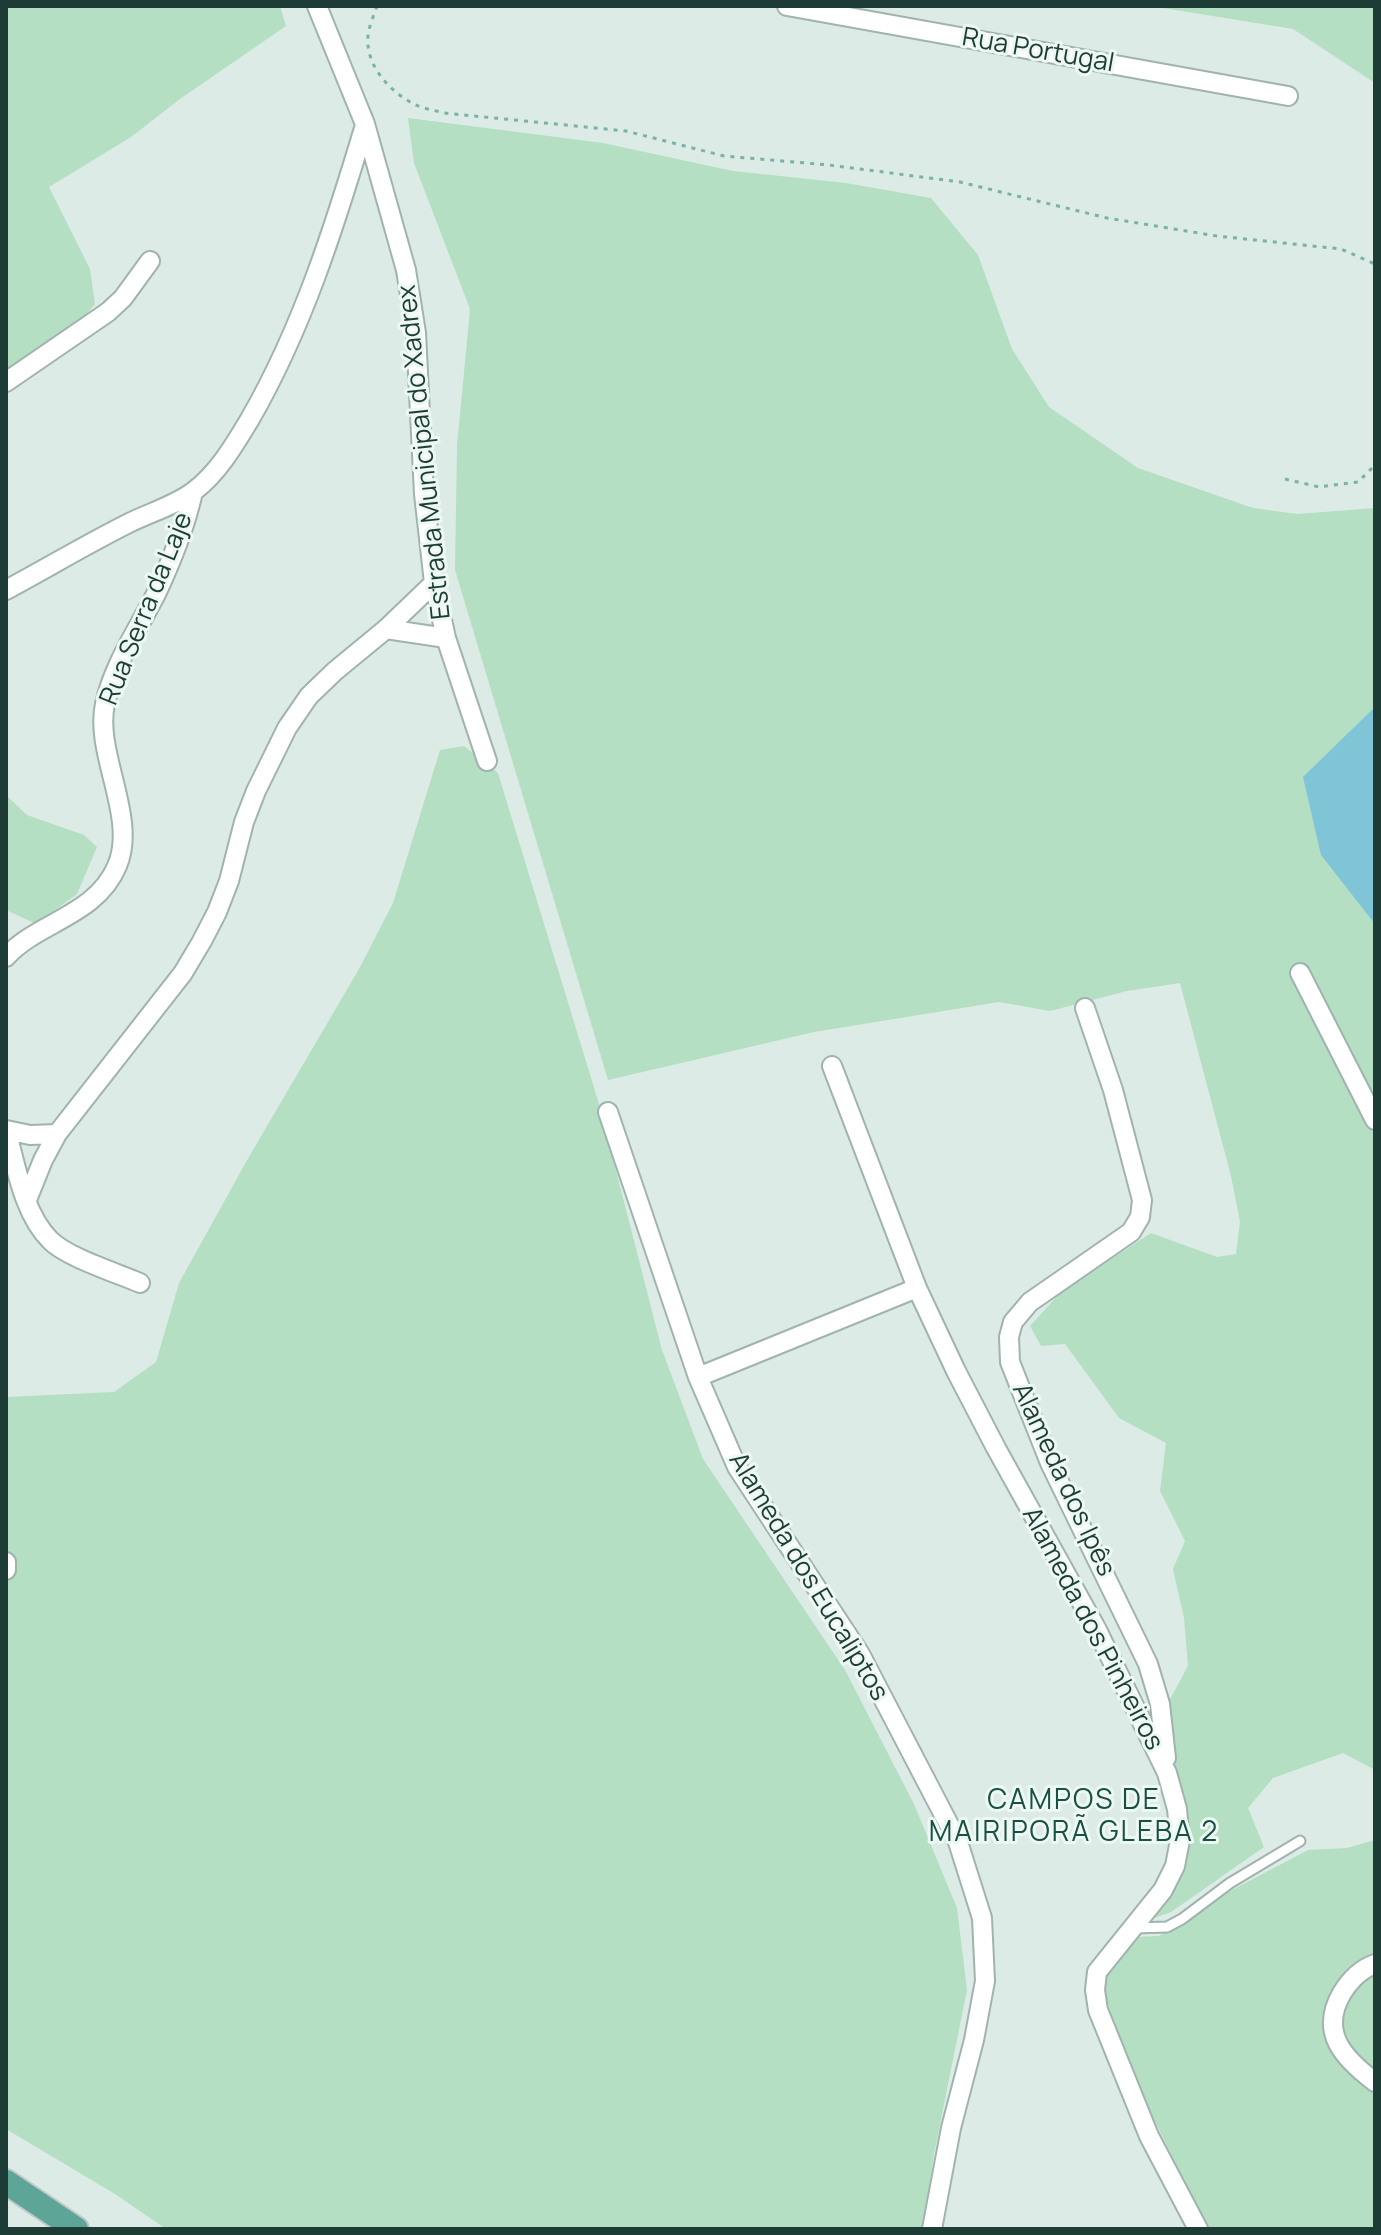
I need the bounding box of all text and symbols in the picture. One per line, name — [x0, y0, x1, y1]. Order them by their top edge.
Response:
street label: Rua Portugal — [960, 22, 1116, 80]
street label: Estrada Municipal do Xadrex — [392, 283, 458, 621]
street label: Rua Serra da Laje — [94, 508, 200, 710]
street label: Alameda dos Ipês — [1005, 1379, 1121, 1581]
street label: Alameda dos Eucaliptos — [721, 1447, 895, 1707]
street label: Alameda dos Pinheiros — [1015, 1502, 1169, 1756]
district label: CAMPOS DE MAIRIPORÃ GLEBA 2 — [929, 1784, 1219, 1850]

